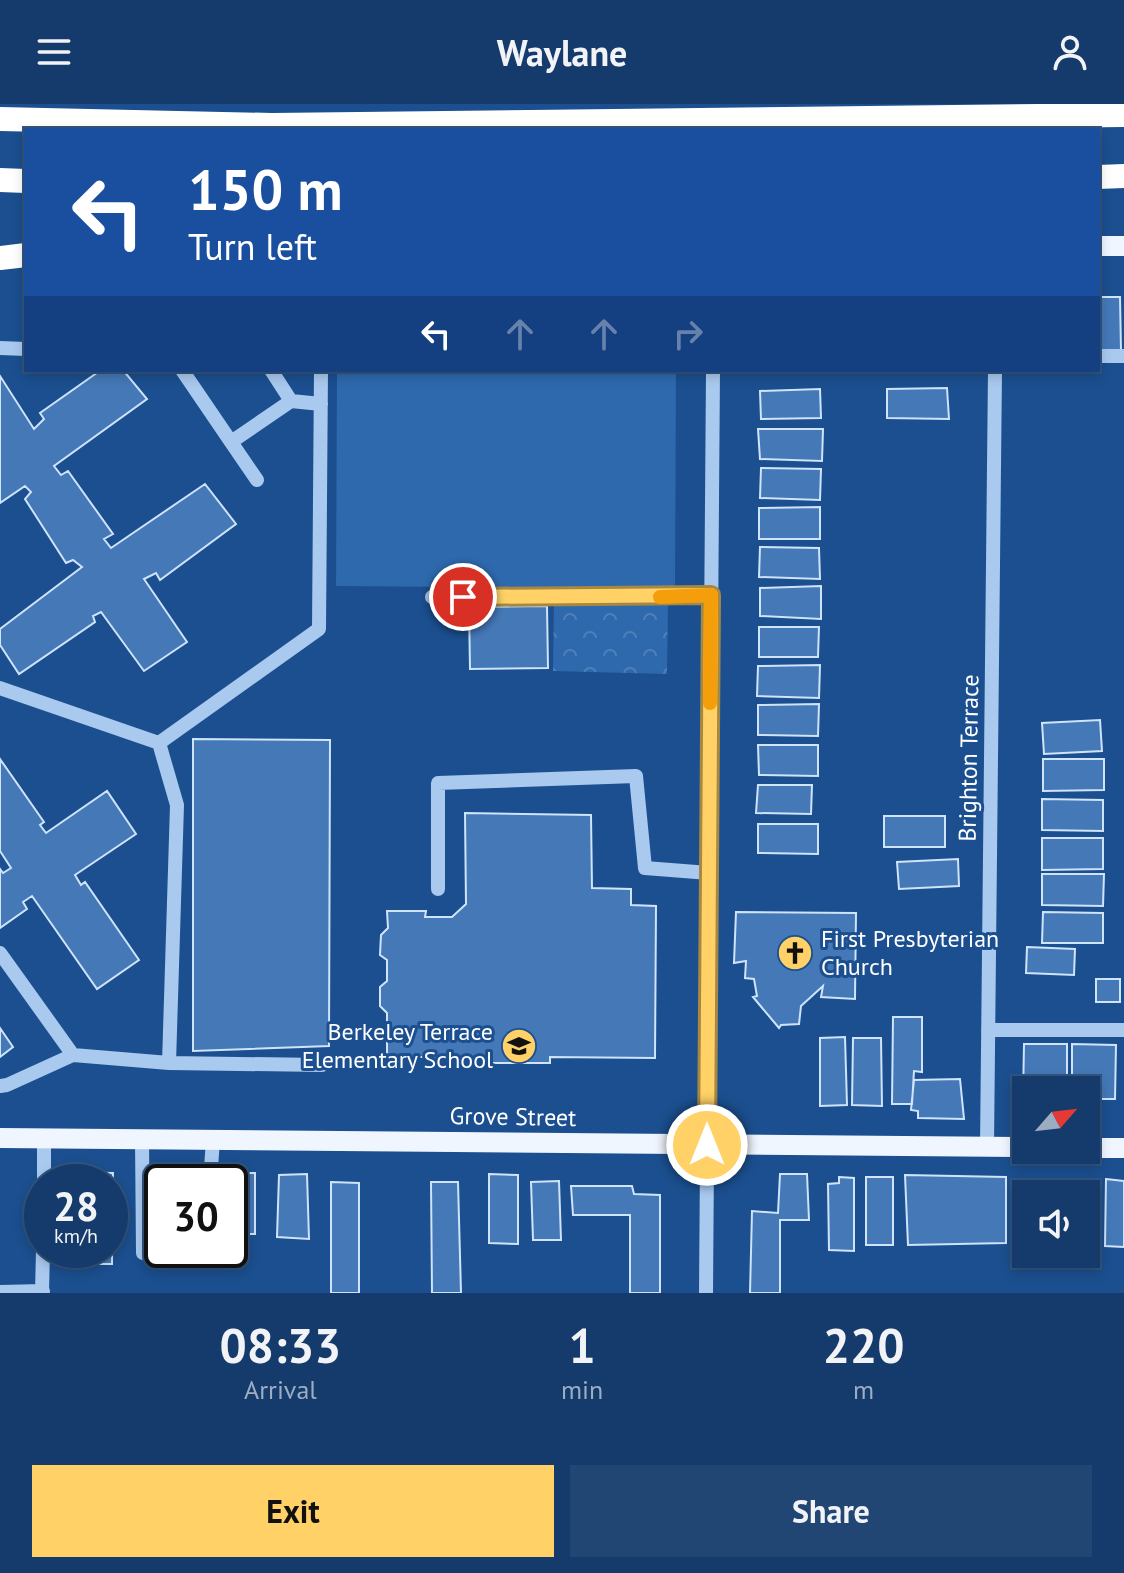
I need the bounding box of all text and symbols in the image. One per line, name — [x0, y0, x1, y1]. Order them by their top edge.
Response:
text: Waylane — [497, 29, 627, 76]
icon: menu — [32, 30, 76, 74]
icon: person — [1048, 30, 1092, 74]
text: 150 m — [188, 153, 343, 225]
icon: left — [56, 160, 160, 264]
text: Turn left — [188, 223, 317, 270]
icon: left — [414, 312, 458, 356]
icon: ahead — [498, 312, 542, 356]
icon: ahead — [582, 312, 626, 356]
icon: right — [666, 312, 710, 356]
pin — [429, 563, 497, 631]
icon: arrive — [441, 575, 485, 619]
street label: Brighton Terrace — [952, 674, 985, 842]
place label: First Presbyterian Church — [821, 923, 999, 982]
church icon: First Presbyterian Church — [776, 934, 814, 972]
place label: Berkeley Terrace Elementary School — [302, 1016, 493, 1075]
school or university icon: Berkeley Terrace Elementary School — [500, 1027, 538, 1065]
north arrow — [1012, 1076, 1100, 1164]
map controls — [1012, 1076, 1100, 1268]
street label: Grove Street — [449, 1100, 577, 1133]
position arrow — [665, 1103, 749, 1187]
speed limit sign: 30 — [144, 1164, 248, 1268]
text: 28 — [53, 1180, 99, 1232]
button: sound — [1012, 1180, 1100, 1268]
text: km/h — [54, 1223, 98, 1249]
text: 08:33 — [220, 1314, 341, 1376]
text: 1 — [568, 1314, 596, 1376]
text: 220 — [823, 1314, 904, 1376]
text: Arrival — [244, 1373, 317, 1406]
text: min — [561, 1373, 603, 1406]
text: m — [853, 1373, 874, 1406]
button: Exit — [32, 1465, 554, 1557]
button: Share — [570, 1465, 1092, 1557]

